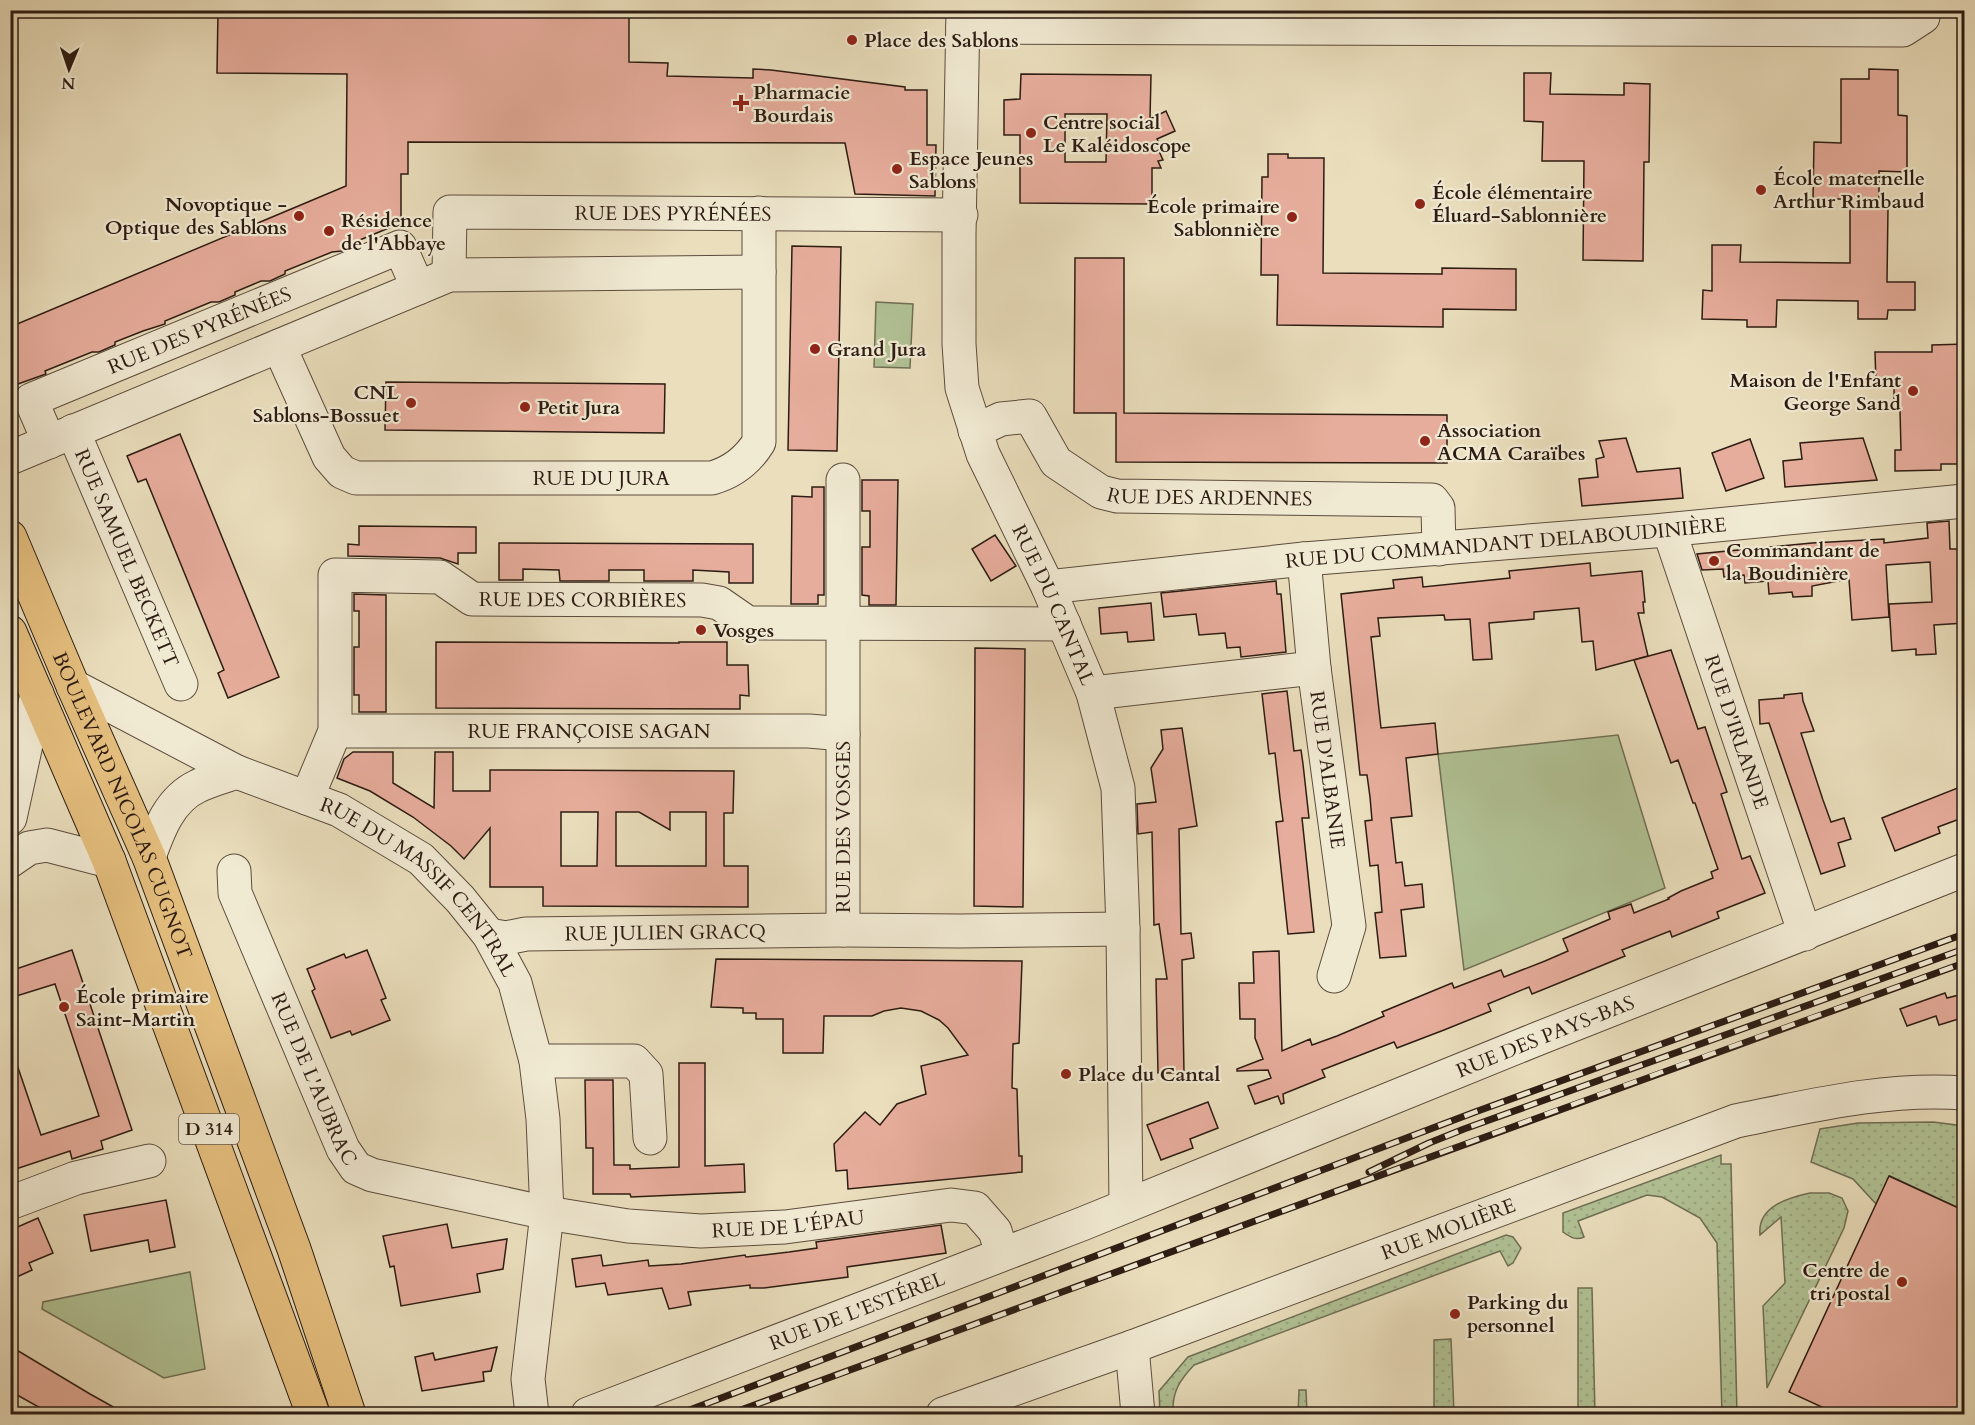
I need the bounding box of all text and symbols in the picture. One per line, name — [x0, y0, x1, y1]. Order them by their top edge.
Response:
place label: Place des Sablons — [864, 27, 1019, 54]
marker: Place des Sablons — [845, 33, 859, 47]
north arrow — [39, 39, 99, 99]
text: N — [61, 72, 76, 94]
place label: Pharmacie Bourdais — [753, 79, 850, 129]
marker: Pharmacie Bourdais — [734, 96, 748, 110]
place label: Centre social Le Kaléidoscope — [1043, 109, 1191, 159]
marker: Centre social Le Kaléidoscope — [1024, 126, 1038, 140]
place label: Espace Jeunes Sablons — [909, 145, 1033, 195]
marker: Espace Jeunes Sablons — [890, 162, 904, 176]
place label: École maternelle Arthur Rimbaud — [1773, 165, 1925, 215]
place label: École élémentaire Éluard-Sablonnière — [1432, 179, 1607, 229]
marker: École maternelle Arthur Rimbaud — [1754, 183, 1768, 197]
place label: Novoptique - Optique des Sablons — [105, 191, 287, 241]
place label: École primaire Sablonnière — [1147, 193, 1280, 243]
marker: École élémentaire Éluard-Sablonnière — [1413, 197, 1427, 211]
street label: RUE DES PYRÉNÉES — [575, 199, 771, 227]
place label: Résidence de l'Abbaye — [341, 207, 446, 257]
marker: Novoptique - Optique des Sablons — [292, 209, 306, 223]
marker: École primaire Sablonnière — [1285, 210, 1299, 224]
marker: Résidence de l'Abbaye — [322, 224, 336, 238]
street label: RUE DES PYRÉNÉES — [103, 280, 295, 380]
place label: Grand Jura — [827, 336, 926, 363]
marker: Grand Jura — [808, 342, 822, 356]
place label: Maison de l'Enfant George Sand — [1730, 367, 1902, 417]
place label: CNL Sablons-Bossuet — [253, 379, 399, 429]
marker: Maison de l'Enfant George Sand — [1906, 384, 1920, 398]
place label: Petit Jura — [537, 394, 620, 421]
marker: CNL Sablons-Bossuet — [404, 396, 418, 410]
marker: Petit Jura — [518, 400, 532, 414]
place label: Association ACMA Caraïbes — [1437, 417, 1585, 467]
marker: Association ACMA Caraïbes — [1418, 434, 1432, 448]
street label: RUE SAMUEL BECKETT — [69, 445, 186, 672]
street label: RUE DU JURA — [533, 465, 670, 492]
street label: RUE DES ARDENNES — [1104, 481, 1312, 512]
street label: RUE DU COMMANDANT DELABOUDINIÈRE — [1284, 511, 1728, 574]
street label: RUE DU CANTAL — [1006, 520, 1102, 690]
place label: Commandant de la Boudinière — [1726, 537, 1880, 587]
marker: Commandant de la Boudinière — [1707, 554, 1721, 568]
street label: RUE DES CORBIÈRES — [479, 586, 686, 613]
place label: Vosges — [713, 617, 774, 644]
marker: Vosges — [694, 623, 708, 637]
street label: BOULEVARD NICOLAS CUGNOT — [46, 647, 199, 963]
street label: RUE D'IRLANDE — [1698, 651, 1775, 813]
street label: RUE D'ALBANIE — [1304, 689, 1352, 850]
street label: RUE FRANÇOISE SAGAN — [467, 718, 711, 745]
street label: RUE DES VOSGES — [830, 741, 857, 913]
street label: RUE DU MASSIF CENTRAL — [316, 791, 523, 982]
street label: RUE JULIEN GRACQ — [565, 917, 766, 947]
place label: École primaire Saint-Martin — [76, 983, 209, 1033]
street label: RUE DE L'AUBRAC — [265, 988, 364, 1171]
street label: RUE DES PAYS-BAS — [1452, 988, 1638, 1084]
marker: École primaire Saint-Martin — [57, 1000, 71, 1014]
place label: Place du Cantal — [1078, 1061, 1220, 1088]
marker: Place du Cantal — [1059, 1067, 1073, 1081]
road number: D 314 — [179, 1114, 239, 1144]
street label: RUE MOLIÈRE — [1377, 1191, 1519, 1266]
street label: RUE DE L'ÉPAU — [711, 1203, 867, 1244]
place label: Centre de tri postal — [1802, 1257, 1890, 1307]
street label: RUE DE L'ESTÉREL — [765, 1264, 949, 1357]
marker: Centre de tri postal — [1895, 1275, 1909, 1289]
place label: Parking du personnel — [1467, 1289, 1569, 1339]
marker: Parking du personnel — [1448, 1307, 1462, 1321]

